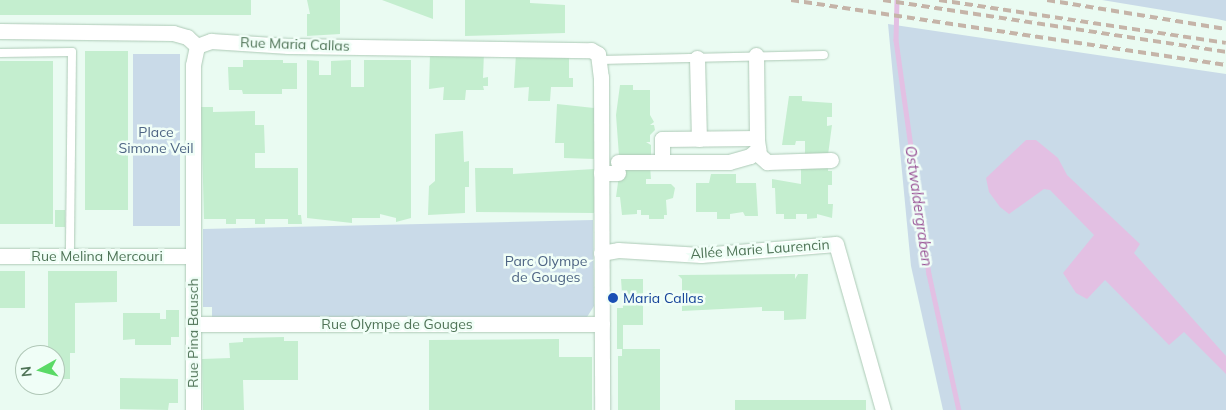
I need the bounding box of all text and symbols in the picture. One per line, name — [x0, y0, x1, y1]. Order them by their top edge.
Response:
street label: Rue Maria Callas — [240, 34, 350, 54]
park label: Place Simone Veil — [118, 124, 194, 156]
water label: Ostwaldergraben — [902, 145, 936, 267]
street label: Allée Marie Laurencin — [690, 236, 830, 262]
street label: Rue Melina Mercouri — [31, 248, 163, 264]
park label: Parc Olympe de Gouges — [505, 253, 587, 286]
street label: Rue Pina Bausch — [185, 278, 201, 388]
place label: Maria Callas — [623, 290, 704, 306]
marker: Maria Callas — [607, 292, 619, 304]
street label: Rue Olympe de Gouges — [321, 316, 473, 332]
north arrow — [15, 345, 65, 395]
text: N — [17, 365, 36, 378]

